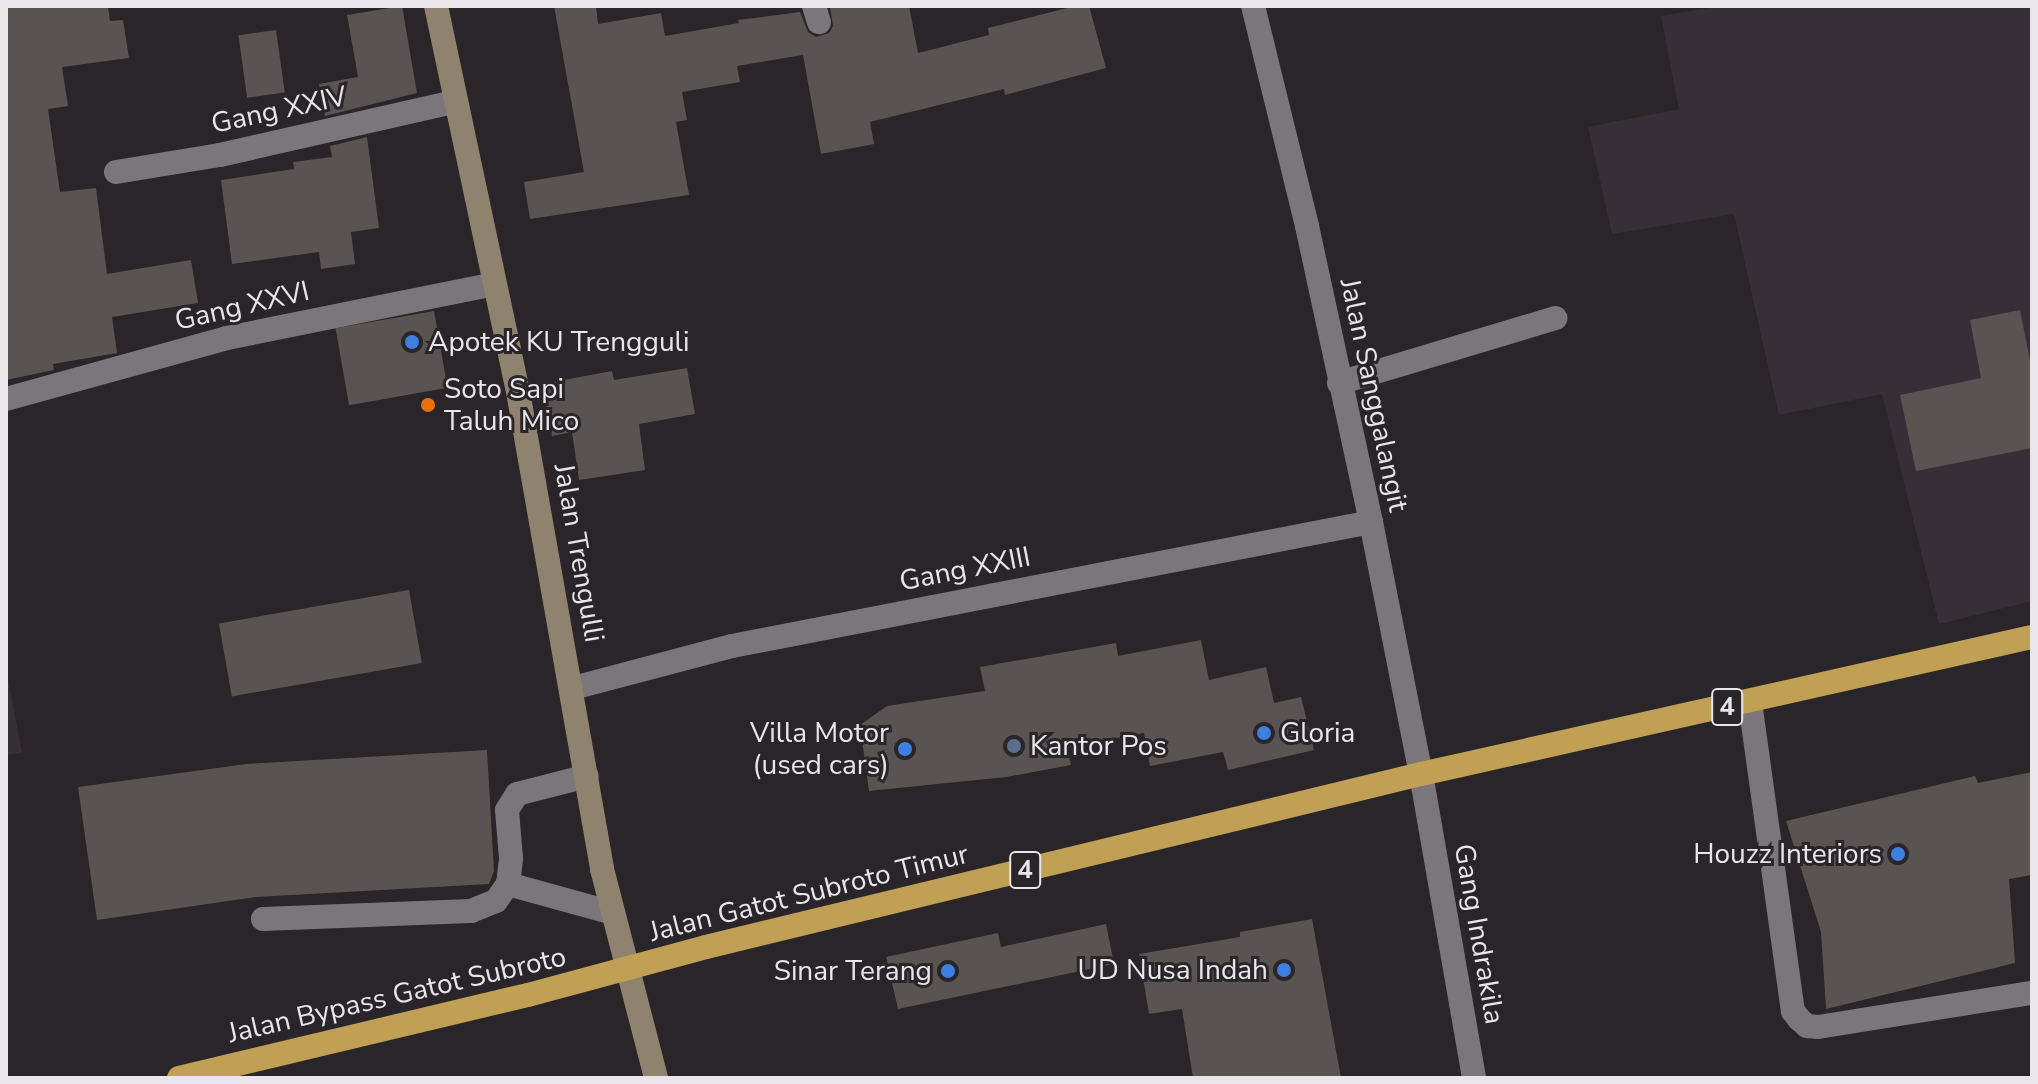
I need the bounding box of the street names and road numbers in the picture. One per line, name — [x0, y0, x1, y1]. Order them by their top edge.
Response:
street label: Gang XXIV — [208, 79, 350, 141]
street label: Gang XXVI — [171, 274, 313, 338]
street label: Jalan Sanggalangit — [1333, 275, 1415, 515]
street label: Jalan Trengulli — [547, 461, 611, 645]
street label: Gang XXIII — [897, 540, 1033, 598]
road number: 4 — [1711, 685, 1743, 729]
street label: Jalan Gatot Subroto Timur — [646, 837, 972, 949]
street label: Gang Indrakila — [1447, 841, 1511, 1027]
road number: 4 — [1009, 848, 1041, 892]
street label: Jalan Bypass Gatot Subroto — [225, 940, 569, 1050]

